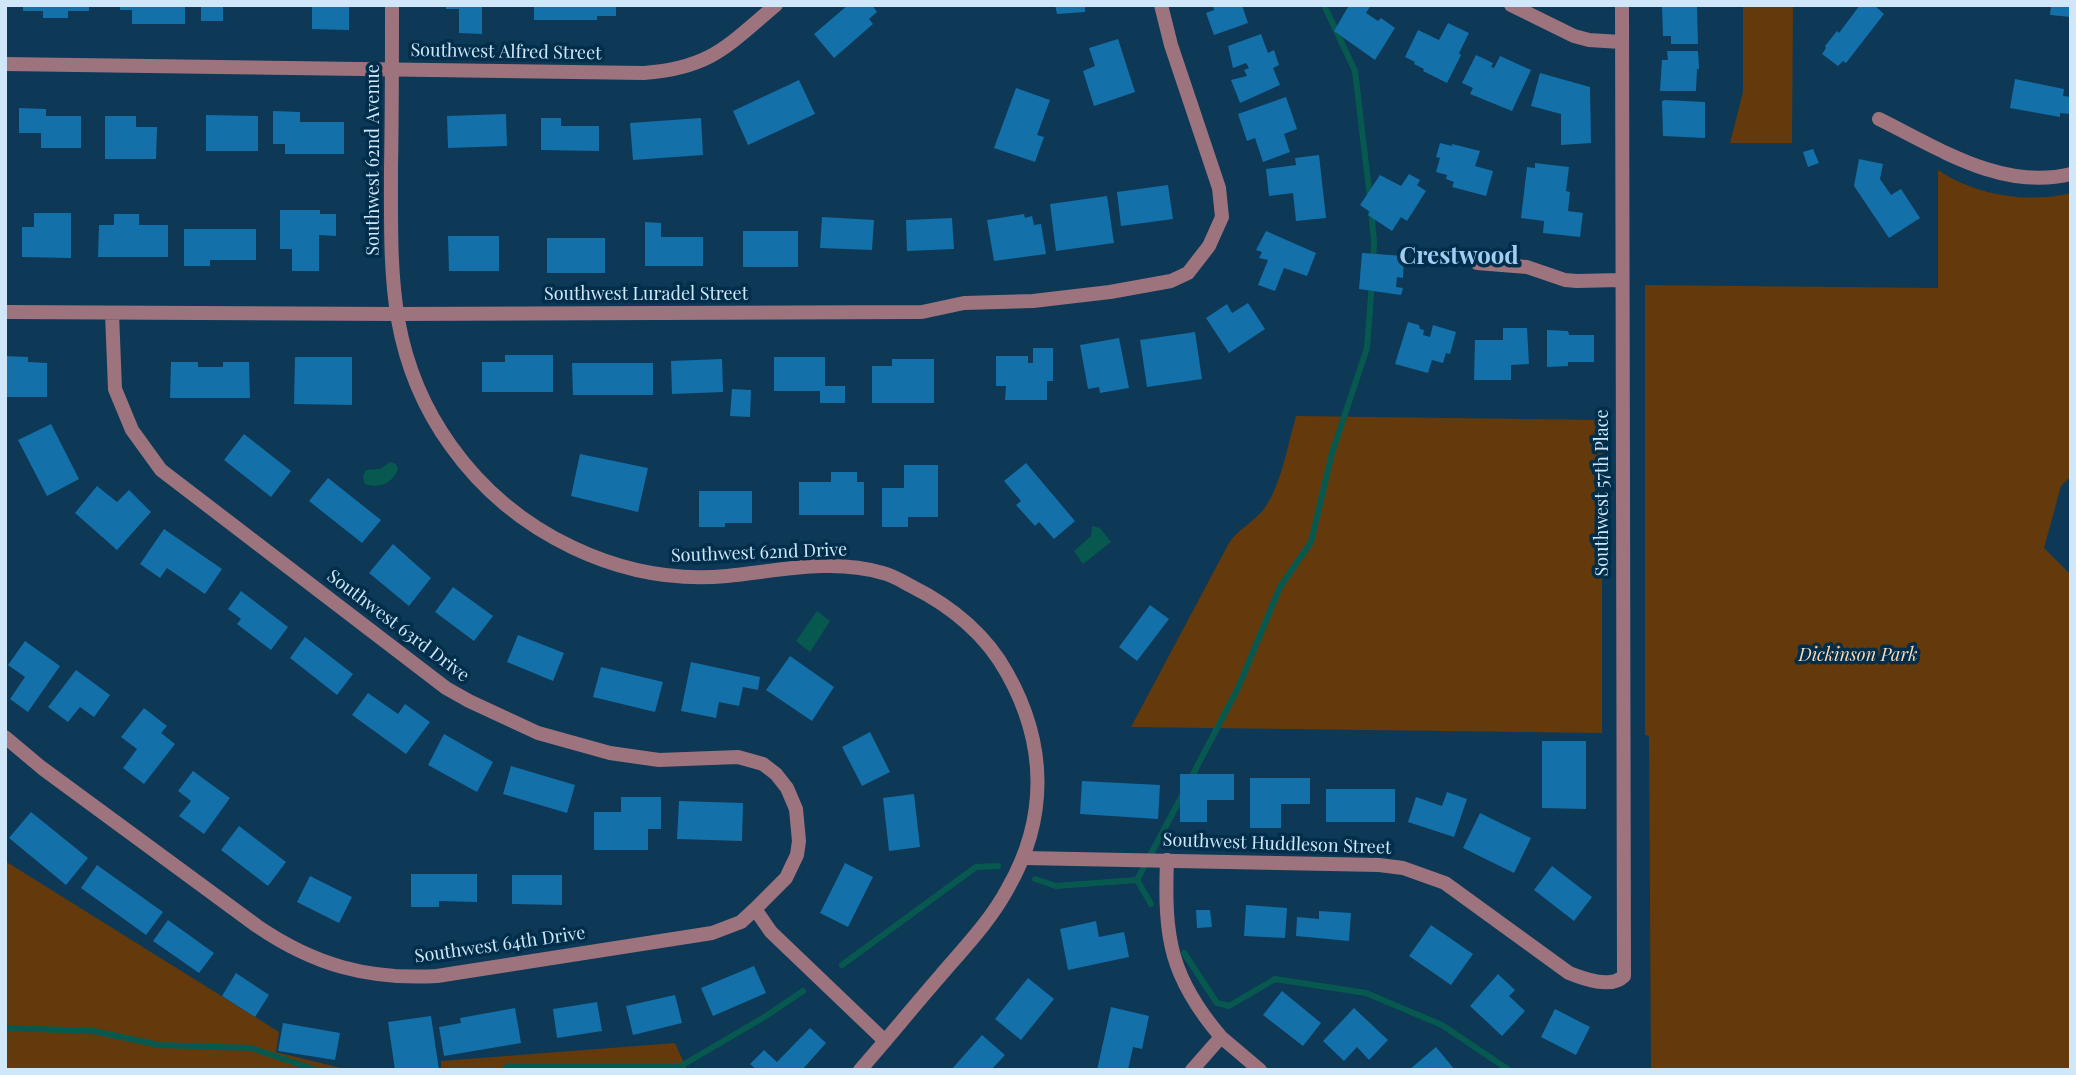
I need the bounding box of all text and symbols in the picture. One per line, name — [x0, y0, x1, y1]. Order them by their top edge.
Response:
street label: Southwest Alfred Street — [410, 40, 602, 64]
street label: Southwest 62nd Avenue — [362, 64, 384, 256]
district label: Crestwood — [1399, 243, 1519, 271]
street label: Southwest Luradel Street — [544, 283, 748, 305]
street label: Southwest 57th Place — [1591, 409, 1613, 577]
street label: Southwest 62nd Drive — [671, 539, 847, 567]
street label: Southwest 63rd Drive — [323, 565, 473, 687]
park label: Dickinson Park — [1799, 644, 1917, 666]
street label: Southwest Huddleson Street — [1162, 829, 1392, 859]
street label: Southwest 64th Drive — [413, 922, 587, 968]

